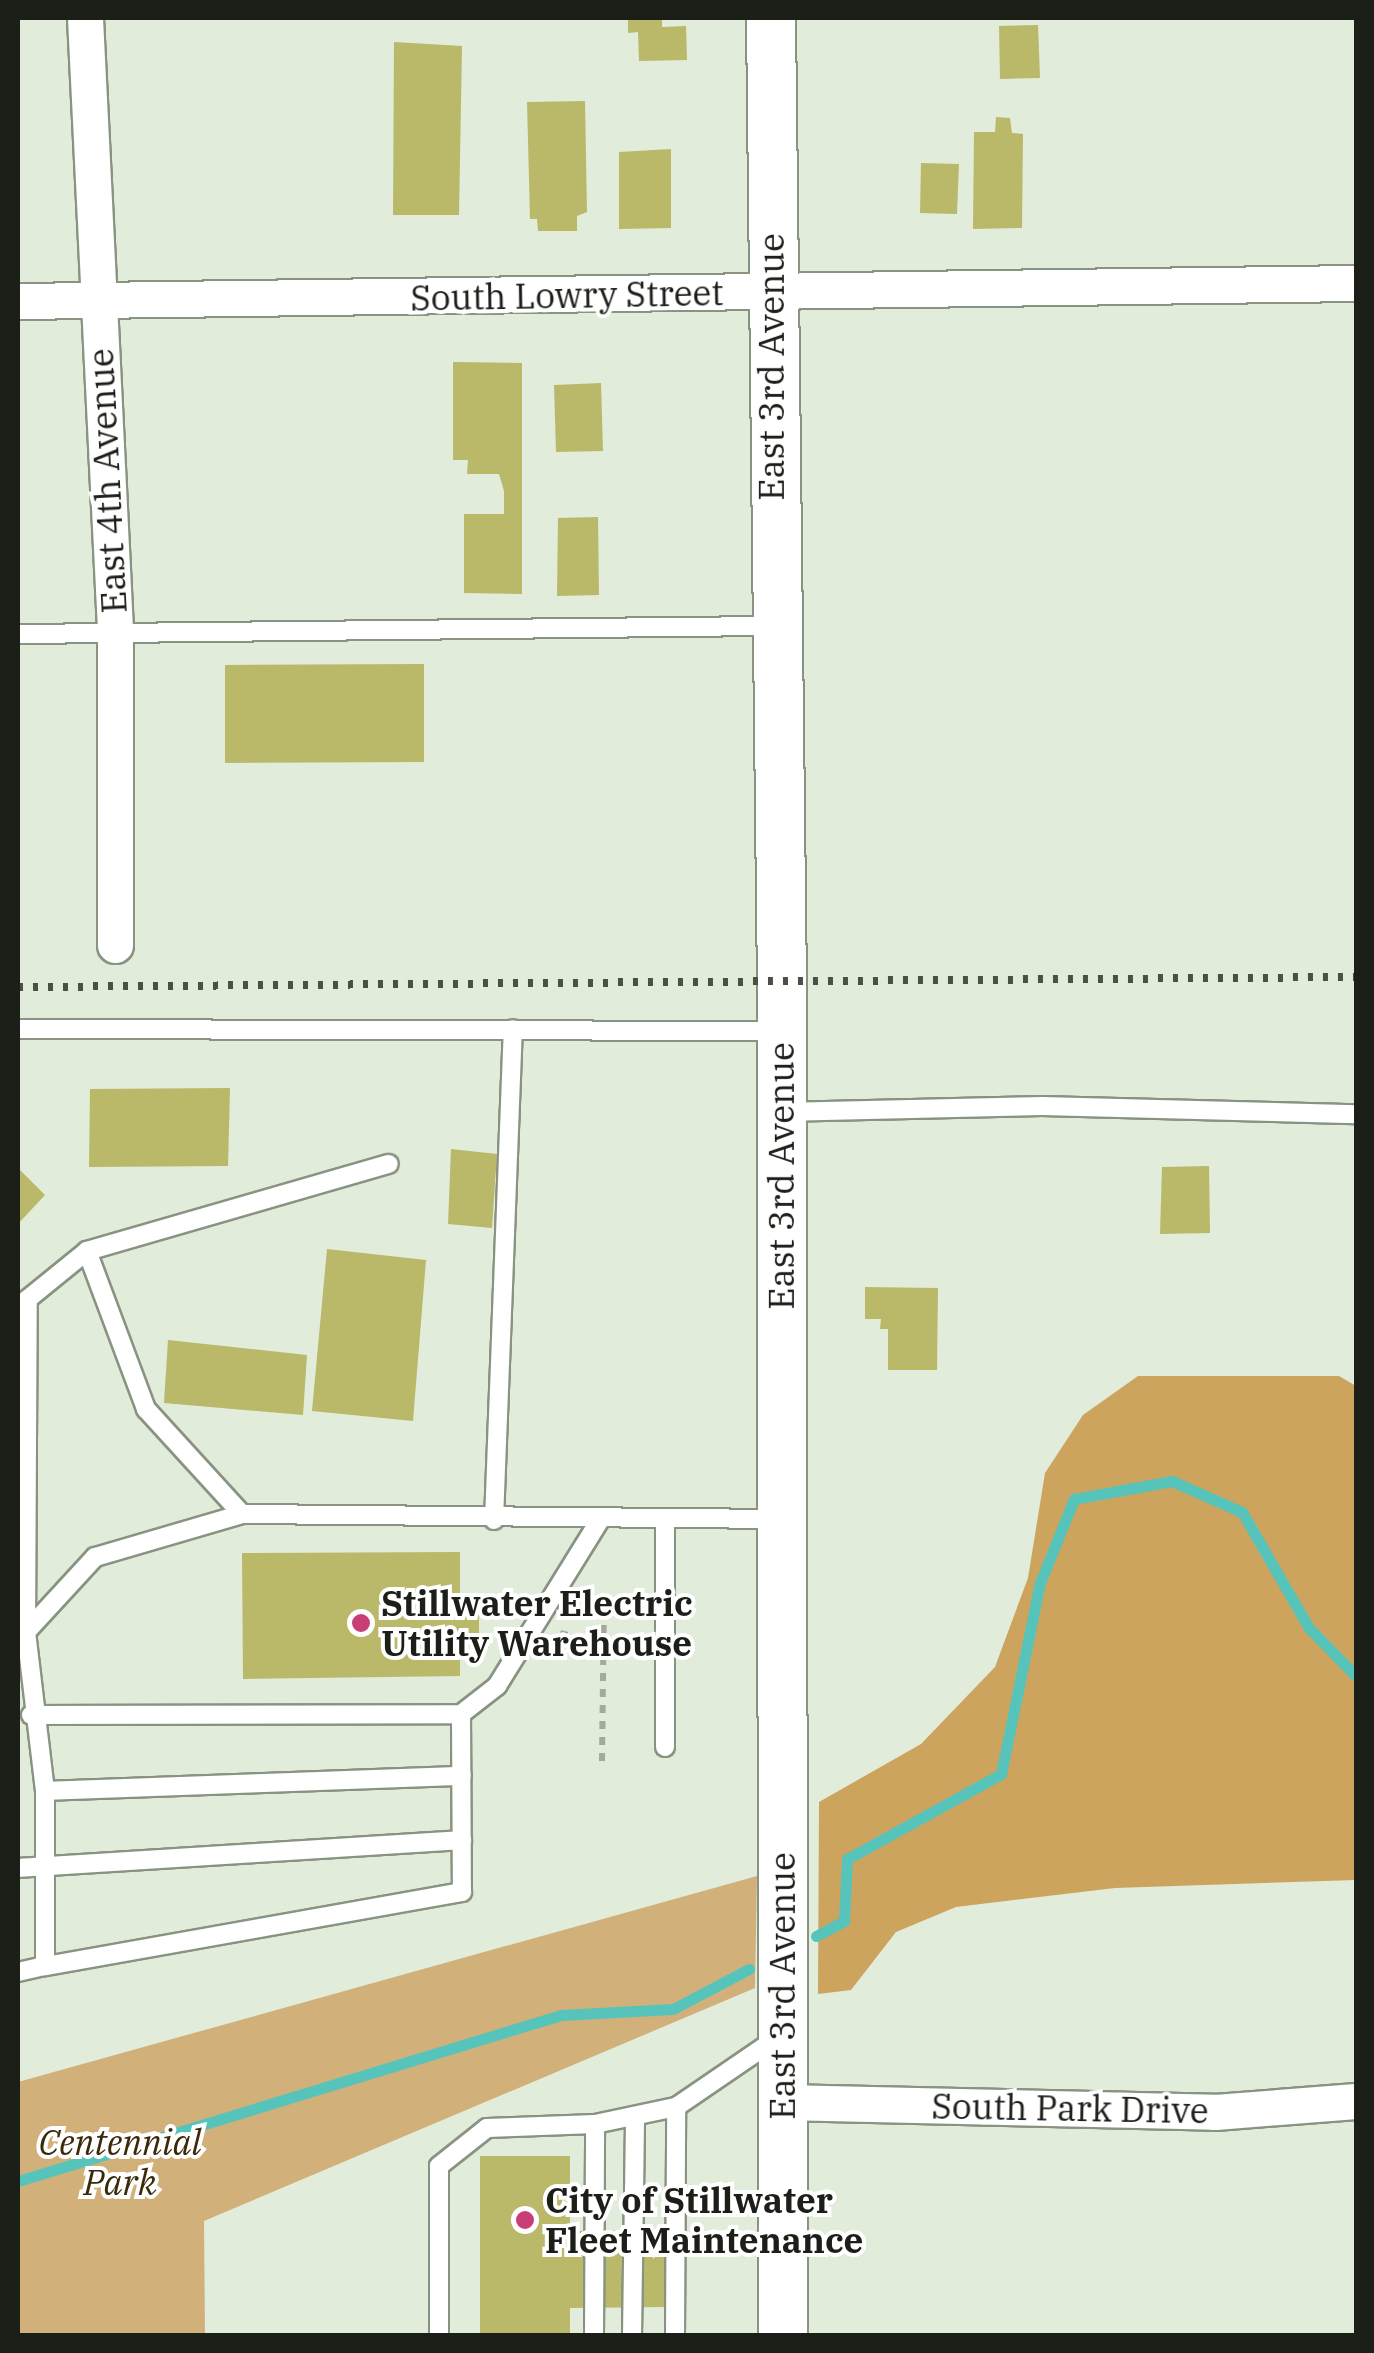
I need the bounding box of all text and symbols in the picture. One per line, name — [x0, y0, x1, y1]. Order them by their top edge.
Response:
street label: East 3rd Avenue — [750, 233, 792, 501]
street label: South Lowry Street — [410, 271, 724, 319]
street label: East 4th Avenue — [79, 347, 135, 615]
street label: East 3rd Avenue — [760, 1042, 802, 1310]
place label: Stillwater Electric Utility Warehouse — [381, 1582, 693, 1664]
marker: Stillwater Electric Utility Warehouse — [350, 1612, 372, 1634]
street label: East 3rd Avenue — [761, 1852, 803, 2120]
street label: South Park Drive — [931, 2085, 1209, 2131]
park label: Centennial Park — [39, 2121, 201, 2203]
place label: City of Stillwater Fleet Maintenance — [545, 2179, 863, 2261]
marker: City of Stillwater Fleet Maintenance — [514, 2209, 536, 2231]

